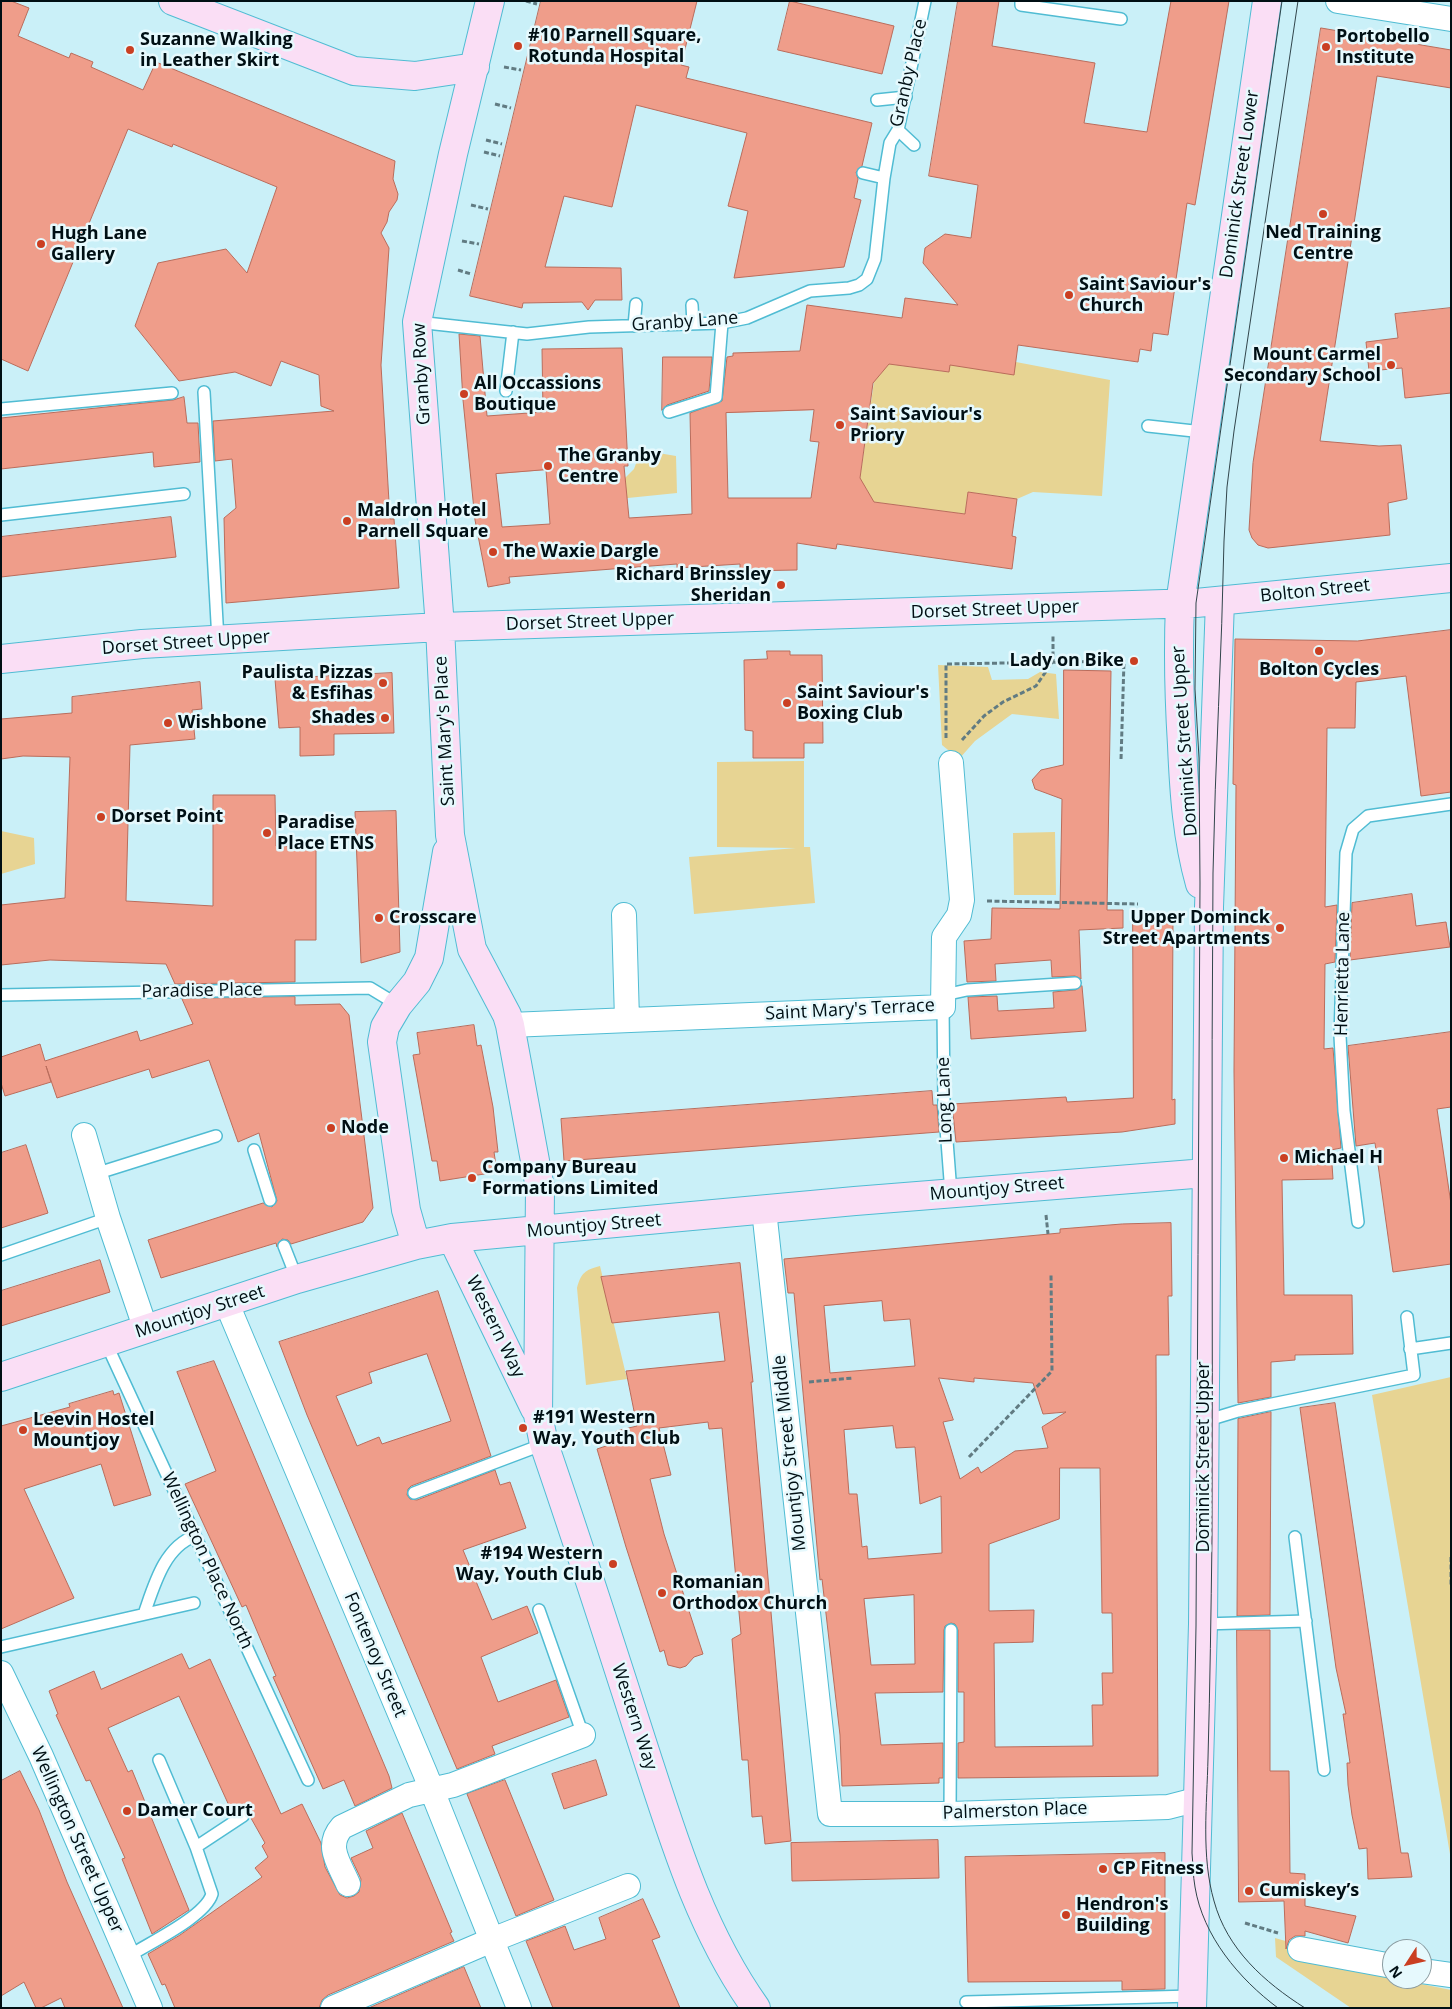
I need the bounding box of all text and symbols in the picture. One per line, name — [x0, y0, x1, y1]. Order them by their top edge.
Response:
street label: Granby Place — [886, 17, 932, 129]
place label: #10 Parnell Square, Rotunda Hospital — [528, 25, 701, 68]
place label: Portobello Institute — [1336, 26, 1430, 68]
place label: Suzanne Walking in Leather Skirt — [140, 29, 293, 72]
marker: #10 Parnell Square, Rotunda Hospital — [512, 40, 524, 52]
marker: Portobello Institute — [1320, 41, 1332, 53]
marker: Suzanne Walking in Leather Skirt — [124, 44, 136, 56]
street label: Dominick Street Lower — [1216, 88, 1264, 280]
marker: Ned Training Centre — [1317, 208, 1329, 220]
place label: Ned Training Centre — [1265, 222, 1381, 264]
place label: Hugh Lane Gallery — [51, 223, 147, 266]
marker: Hugh Lane Gallery — [35, 238, 47, 250]
place label: Saint Saviour's Church — [1079, 274, 1211, 316]
marker: Saint Saviour's Church — [1063, 289, 1075, 301]
street label: Granby Lane — [631, 308, 739, 336]
street label: Granby Row — [409, 322, 435, 426]
place label: Mount Carmel Secondary School — [1224, 344, 1381, 386]
marker: Mount Carmel Secondary School — [1385, 359, 1397, 371]
place label: All Occassions Boutique — [474, 373, 601, 416]
marker: All Occassions Boutique — [458, 388, 470, 400]
place label: Saint Saviour's Priory — [850, 404, 982, 446]
marker: Saint Saviour's Priory — [834, 419, 846, 431]
place label: The Granby Centre — [558, 445, 661, 488]
marker: The Granby Centre — [542, 460, 554, 472]
place label: Maldron Hotel Parnell Square — [357, 500, 488, 542]
marker: Maldron Hotel Parnell Square — [341, 515, 353, 527]
place label: The Waxie Dargle — [503, 541, 659, 563]
marker: The Waxie Dargle — [487, 546, 499, 558]
place label: Richard Brinssley Sheridan — [616, 564, 771, 606]
street label: Bolton Street — [1259, 574, 1371, 608]
marker: Richard Brinssley Sheridan — [775, 579, 787, 591]
street label: Dorset Street Upper — [910, 596, 1080, 624]
street label: Dorset Street Upper — [505, 608, 675, 636]
street label: Dorset Street Upper — [101, 626, 271, 660]
street label: Dominick Street Upper — [1168, 645, 1202, 837]
marker: Bolton Cycles — [1313, 645, 1325, 657]
place label: Lady on Bike — [1010, 650, 1124, 672]
street label: Saint Mary's Place — [430, 655, 460, 807]
marker: Lady on Bike — [1128, 655, 1140, 667]
place label: Bolton Cycles — [1259, 659, 1379, 681]
place label: Paulista Pizzas & Esfihas — [242, 662, 373, 704]
marker: Paulista Pizzas & Esfihas — [377, 677, 389, 689]
place label: Saint Saviour's Boxing Club — [797, 682, 929, 724]
marker: Saint Saviour's Boxing Club — [781, 697, 793, 709]
place label: Shades — [311, 707, 375, 729]
place label: Wishbone — [178, 712, 267, 734]
marker: Shades — [379, 712, 391, 724]
marker: Wishbone — [162, 717, 174, 729]
place label: Dorset Point — [111, 806, 223, 828]
marker: Dorset Point — [95, 811, 107, 823]
place label: Paradise Place ETNS — [277, 812, 374, 854]
marker: Paradise Place ETNS — [261, 827, 273, 839]
place label: Crosscare — [389, 907, 477, 929]
place label: Upper Dominck Street Apartments — [1103, 907, 1270, 950]
marker: Crosscare — [373, 912, 385, 924]
street label: Henrietta Lane — [1331, 912, 1355, 1036]
marker: Upper Dominck Street Apartments — [1274, 922, 1286, 934]
street label: Paradise Place — [141, 979, 263, 1003]
street label: Saint Mary's Terrace — [765, 995, 935, 1025]
street label: Long Lane — [933, 1057, 957, 1143]
place label: Node — [341, 1117, 389, 1139]
marker: Node — [325, 1122, 337, 1134]
place label: Michael H — [1294, 1147, 1383, 1169]
marker: Michael H — [1278, 1152, 1290, 1164]
place label: Company Bureau Formations Limited — [482, 1157, 658, 1200]
marker: Company Bureau Formations Limited — [466, 1172, 478, 1184]
street label: Mountjoy Street — [929, 1172, 1065, 1206]
street label: Mountjoy Street — [526, 1209, 662, 1243]
street label: Western Way — [461, 1273, 529, 1381]
street label: Mountjoy Street — [133, 1281, 267, 1343]
street label: Mountjoy Street Middle — [769, 1354, 811, 1552]
street label: Dominick Street Upper — [1193, 1362, 1215, 1552]
place label: #191 Western Way, Youth Club — [533, 1407, 680, 1450]
place label: Leevin Hostel Mountjoy — [33, 1409, 154, 1452]
marker: #191 Western Way, Youth Club — [517, 1422, 529, 1434]
marker: Leevin Hostel Mountjoy — [17, 1424, 29, 1436]
street label: Wellington Place North — [157, 1469, 257, 1653]
place label: #194 Western Way, Youth Club — [456, 1543, 603, 1586]
marker: #194 Western Way, Youth Club — [607, 1558, 619, 1570]
place label: Romanian Orthodox Church — [672, 1572, 827, 1615]
marker: Romanian Orthodox Church — [656, 1587, 668, 1599]
street label: Fontenoy Street — [339, 1589, 411, 1721]
street label: Western Way — [607, 1661, 661, 1773]
street label: Wellington Street Upper — [26, 1743, 128, 1937]
street label: Palmerston Place — [942, 1798, 1088, 1824]
place label: Damer Court — [137, 1800, 253, 1822]
marker: Damer Court — [121, 1805, 133, 1817]
place label: CP Fitness — [1113, 1858, 1204, 1880]
marker: CP Fitness — [1097, 1863, 1109, 1875]
place label: Cumiskey’s — [1259, 1880, 1359, 1902]
marker: Cumiskey’s — [1243, 1885, 1255, 1897]
place label: Hendron's Building — [1076, 1894, 1169, 1936]
marker: Hendron's Building — [1060, 1909, 1072, 1921]
north arrow — [1382, 1939, 1432, 1989]
text: N — [1384, 1962, 1406, 1982]

